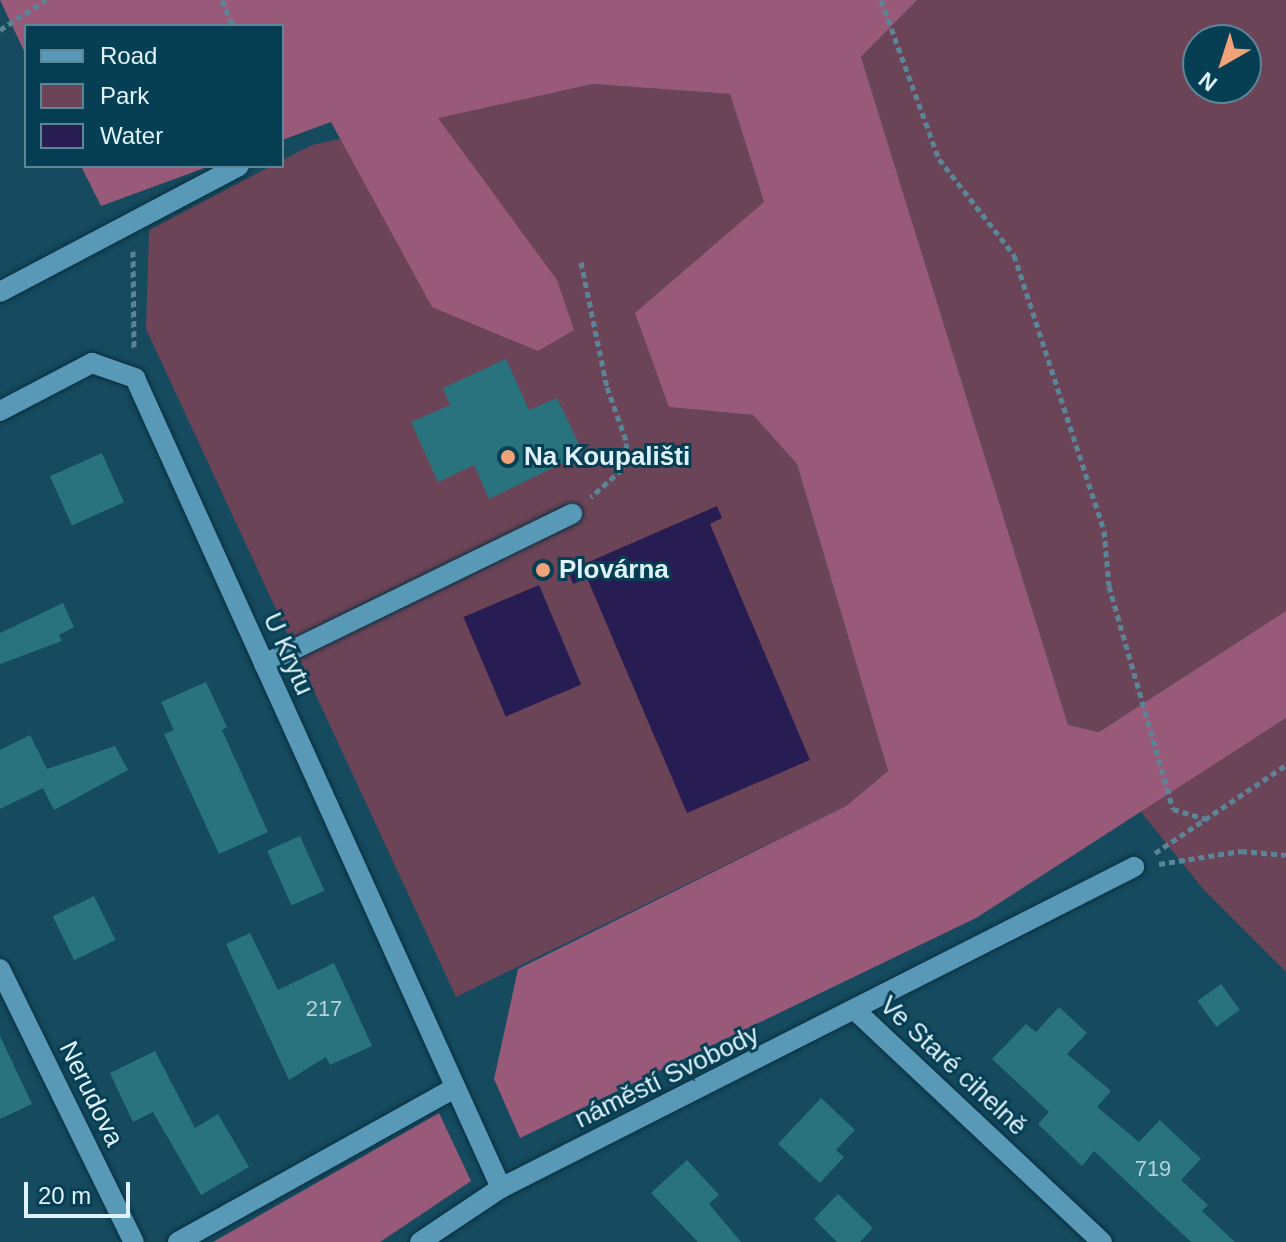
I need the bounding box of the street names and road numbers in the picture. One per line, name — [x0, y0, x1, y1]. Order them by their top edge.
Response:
street label: U Krytu — [256, 608, 320, 700]
street label: Ve Staré cihelně — [873, 990, 1033, 1142]
street label: náměstí Svobody — [570, 1019, 764, 1135]
street label: Nerudova — [52, 1036, 130, 1152]

